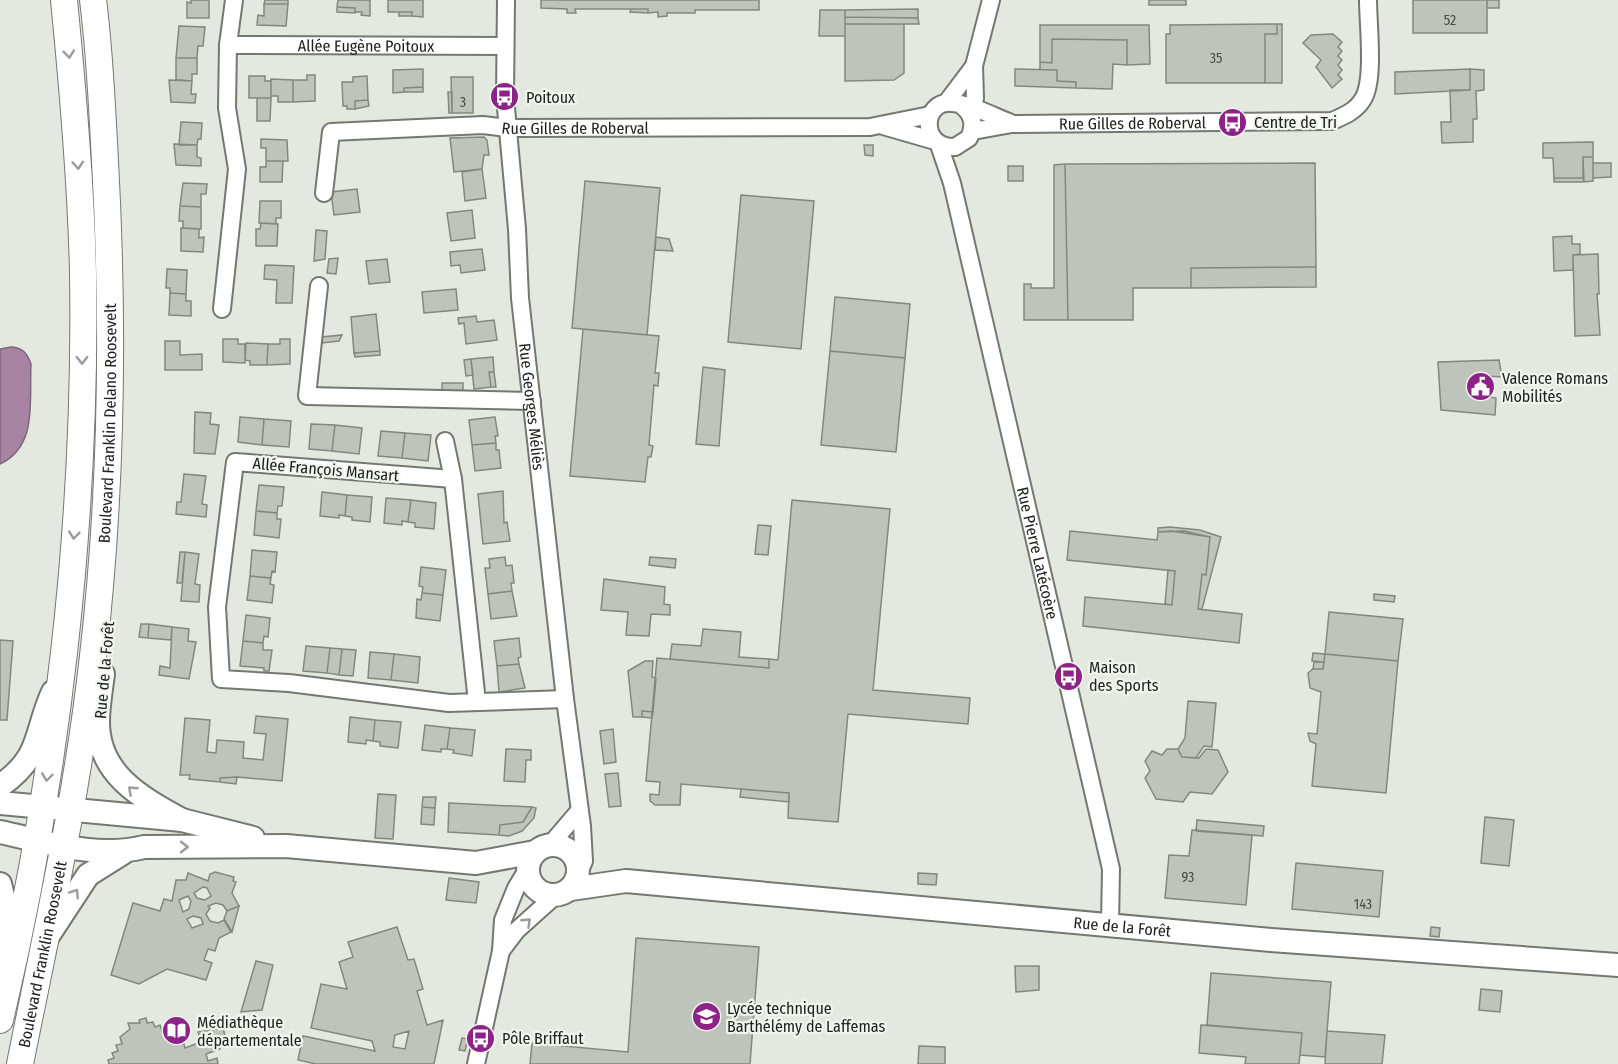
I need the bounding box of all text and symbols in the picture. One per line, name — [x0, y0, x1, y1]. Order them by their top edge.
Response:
house number: 52 — [1444, 12, 1456, 29]
street label: Allée Eugène Poitoux — [298, 36, 434, 56]
one-way arrow — [62, 49, 75, 58]
house number: 35 — [1210, 50, 1222, 67]
bus stop icon: Poitoux — [489, 81, 521, 113]
place label: Poitoux — [526, 88, 575, 107]
house number: 3 — [460, 94, 466, 111]
bus stop icon: Centre de Tri — [1217, 106, 1249, 138]
street label: Rue Gilles de Roberval — [1059, 113, 1206, 134]
place label: Centre de Tri — [1254, 113, 1337, 132]
street label: Rue Gilles de Roberval — [501, 118, 649, 138]
one-way arrow — [71, 161, 84, 170]
street label: Boulevard Franklin Delano Roosevelt — [94, 302, 120, 544]
street label: Rue Georges Méliès — [515, 342, 548, 471]
one-way arrow — [76, 356, 88, 365]
place label: Valence Romans Mobilités — [1502, 369, 1608, 406]
public building icon: Valence Romans Mobilités — [1465, 371, 1497, 403]
street label: Allée François Mansart — [252, 454, 401, 485]
street label: Rue Pierre Latécoère — [1013, 485, 1062, 621]
one-way arrow — [68, 530, 81, 539]
street label: Rue de la Forêt — [91, 620, 118, 720]
place label: Maison des Sports — [1089, 658, 1159, 695]
bus stop icon: Maison des Sports — [1052, 660, 1084, 692]
one-way arrow — [42, 772, 54, 781]
one-way arrow — [128, 786, 139, 797]
one-way arrow — [180, 841, 189, 853]
street label: Boulevard Franklin Roosevelt — [15, 859, 71, 1049]
house number: 93 — [1182, 869, 1194, 886]
one-way arrow — [68, 888, 79, 899]
house number: 143 — [1354, 896, 1372, 913]
street label: Rue de la Forêt — [1073, 913, 1173, 941]
one-way arrow — [520, 918, 531, 929]
place label: Lycée technique Barthélémy de Laffemas — [727, 999, 886, 1036]
school or university icon: Lycée technique Barthélémy de Laffemas — [690, 1001, 722, 1033]
place label: Médiathèque départementale — [197, 1013, 302, 1050]
library icon: Médiathèque départementale — [160, 1015, 192, 1047]
bus stop icon: Pôle Briffaut — [465, 1022, 497, 1054]
place label: Pôle Briffaut — [502, 1029, 584, 1048]

